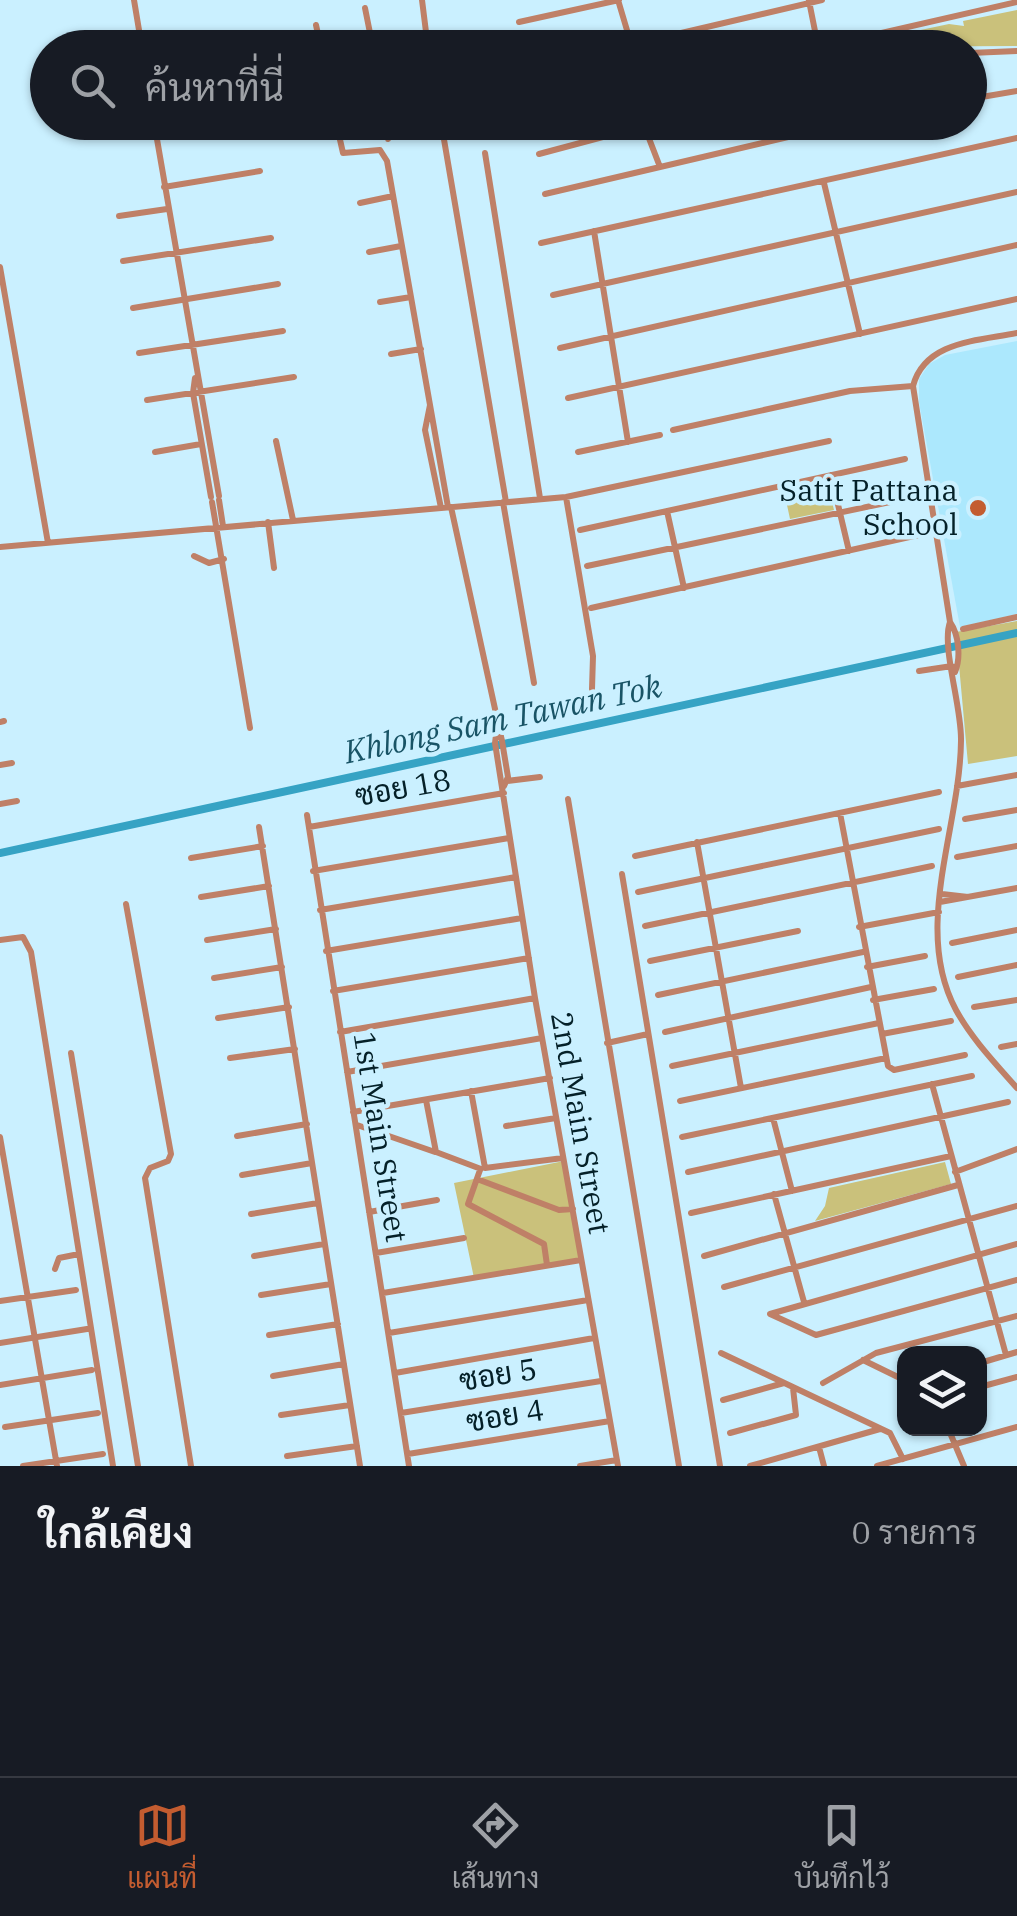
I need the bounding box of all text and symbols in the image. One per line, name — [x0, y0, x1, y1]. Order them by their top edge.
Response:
search box — [30, 30, 987, 140]
icon: search — [65, 58, 120, 113]
text: ค้นหาที่นี่ — [145, 62, 284, 111]
place label: Satit Pattana School — [780, 470, 958, 543]
marker: Satit Pattana School — [967, 497, 989, 519]
water label: Khlong Sam Tawan Tok — [339, 664, 665, 772]
street label: ซอย 18 — [352, 759, 454, 814]
street label: 2nd Main Street — [543, 1009, 620, 1237]
street label: 1st Main Street — [346, 1029, 417, 1245]
map controls — [897, 1346, 987, 1436]
button: layers — [897, 1346, 987, 1436]
street label: ซอย 5 — [456, 1348, 539, 1399]
street label: ซอย 4 — [463, 1389, 546, 1440]
text: ใกล้เคียง — [40, 1505, 193, 1560]
text: 0 รายการ — [852, 1511, 977, 1553]
tab: แผนที่ — [127, 1798, 197, 1896]
tab: เส้นทาง — [452, 1798, 539, 1896]
tab: บันทึกไว้ — [794, 1798, 890, 1896]

